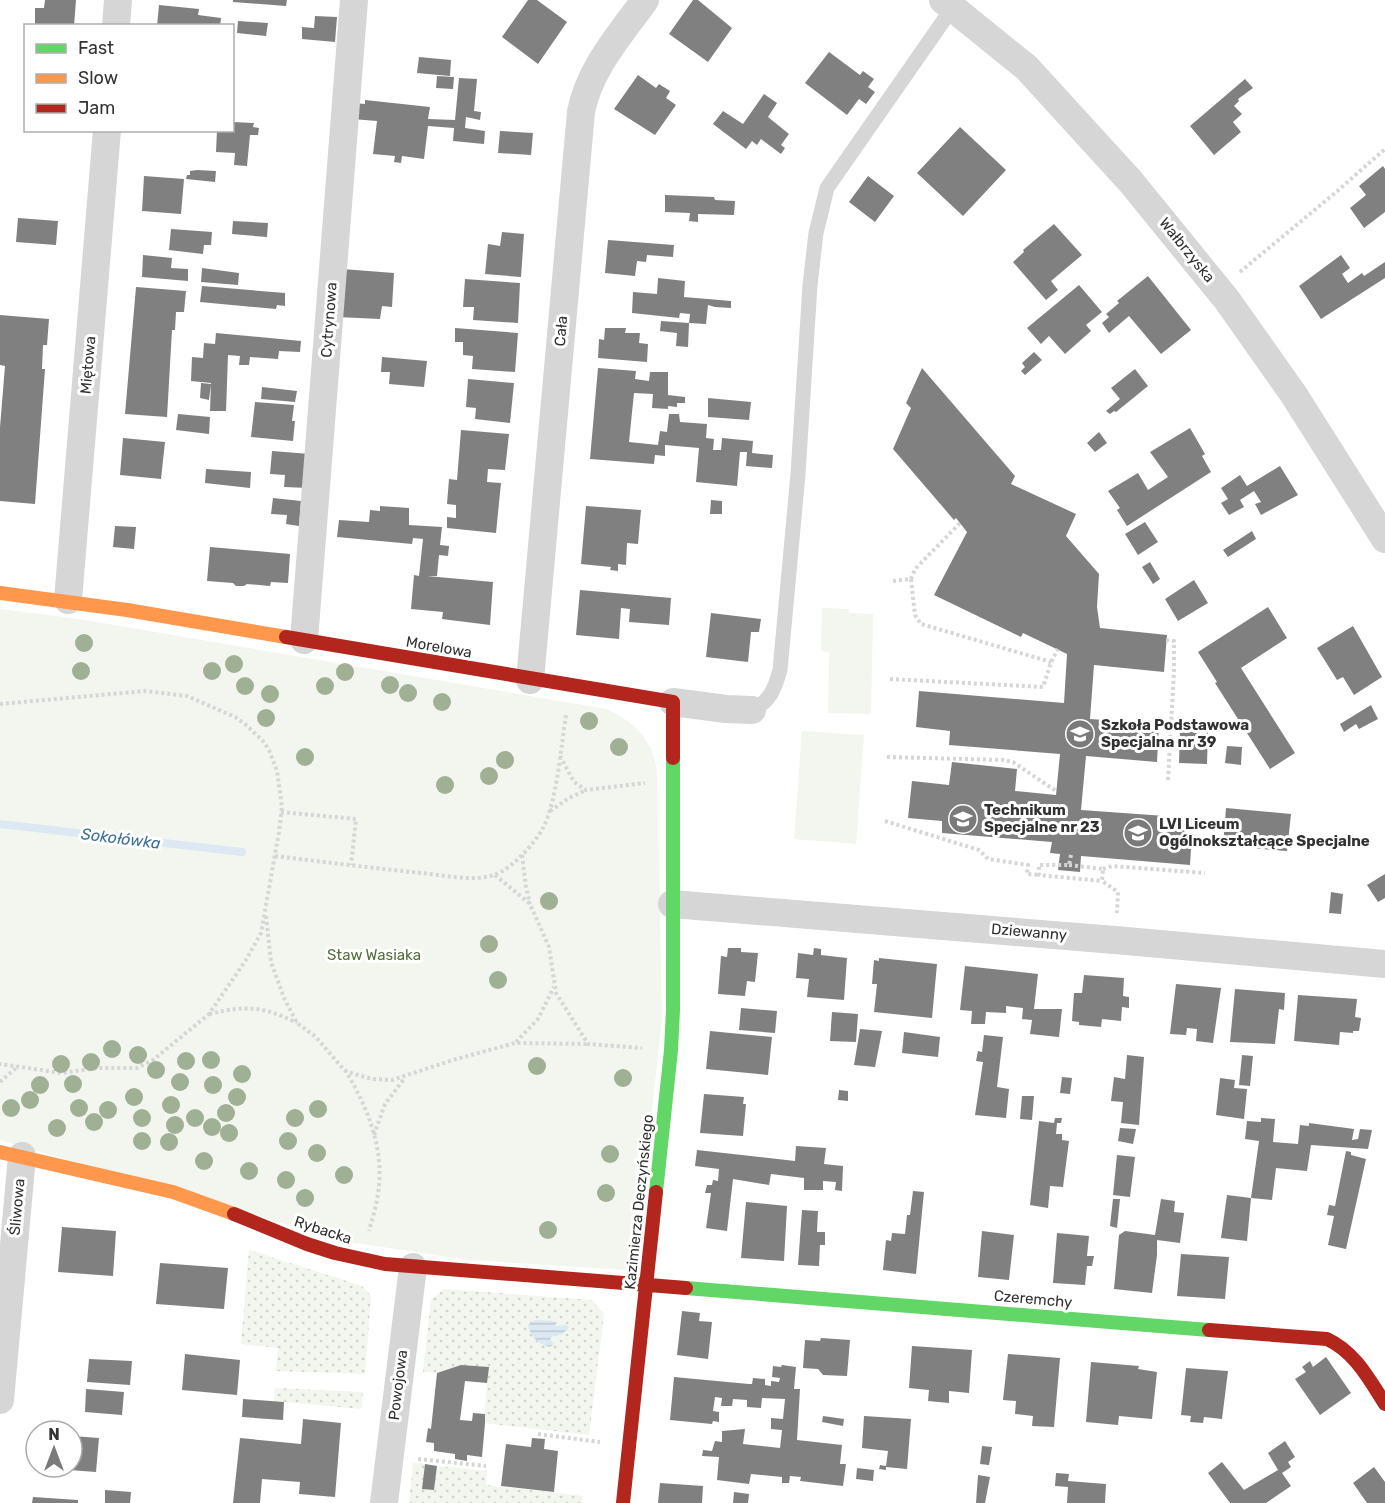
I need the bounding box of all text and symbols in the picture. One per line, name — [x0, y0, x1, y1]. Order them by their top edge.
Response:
legend — [24, 24, 234, 132]
text: Fast — [78, 37, 114, 59]
text: Slow — [78, 67, 118, 89]
text: Jam — [78, 97, 115, 119]
street label: Wałbrzyska — [1155, 214, 1219, 286]
street label: Cytrynowa — [317, 282, 341, 358]
street label: Cała — [551, 315, 571, 347]
street label: Miętowa — [76, 335, 100, 395]
street label: Morelowa — [405, 632, 473, 662]
place label: Szkoła Podstawowa Specjalna nr 39 — [1101, 716, 1249, 751]
school or university icon: Szkoła Podstawowa Specjalna nr 39 — [1064, 718, 1096, 750]
place label: Technikum Specjalne nr 23 — [984, 801, 1100, 836]
school or university icon: Technikum Specjalne nr 23 — [947, 803, 979, 835]
place label: LVI Liceum Ogólnokształcące Specjalne — [1159, 815, 1370, 850]
school or university icon: LVI Liceum Ogólnokształcące Specjalne — [1122, 817, 1154, 849]
water label: Sokołówka — [80, 824, 162, 853]
street label: Dziewanny — [990, 920, 1068, 944]
park label: Staw Wasiaka — [327, 946, 421, 964]
street label: Kazimierza Deczyńskiego — [621, 1113, 657, 1291]
street label: Śliwowa — [6, 1178, 28, 1236]
street label: Rybacka — [292, 1212, 354, 1248]
street label: Czeremchy — [993, 1287, 1073, 1311]
street label: Powojowa — [385, 1349, 411, 1421]
north arrow — [24, 1419, 84, 1479]
text: N — [48, 1425, 60, 1444]

